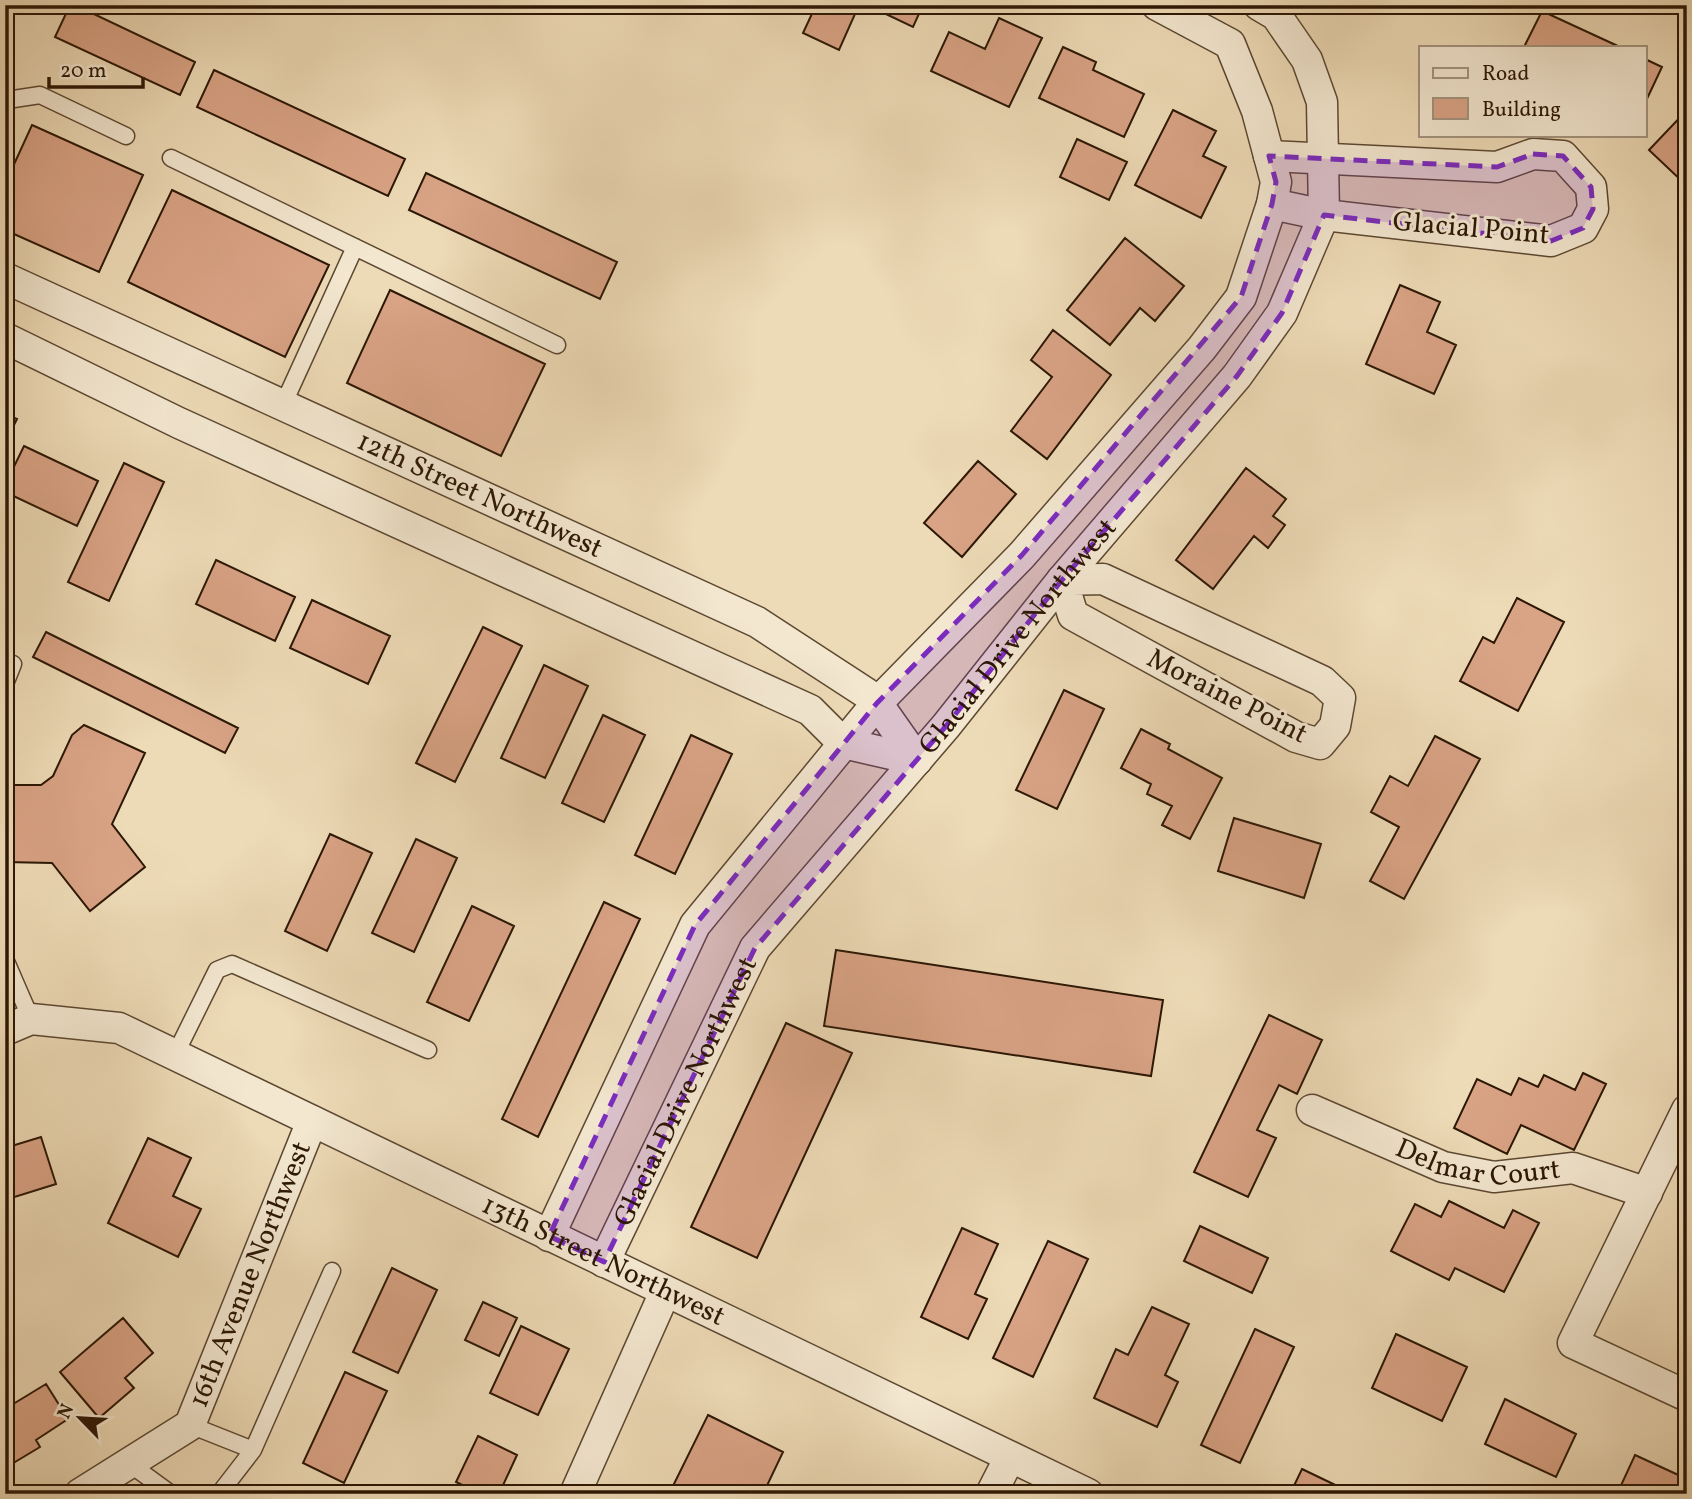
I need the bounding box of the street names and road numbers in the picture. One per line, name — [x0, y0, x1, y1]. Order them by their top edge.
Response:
street label: Glacial Point — [1391, 203, 1551, 255]
street label: 12th Street Northwest — [350, 422, 609, 568]
street label: Glacial Drive Northwest — [910, 510, 1126, 764]
street label: Moraine Point — [1140, 640, 1314, 754]
street label: Glacial Drive Northwest — [604, 950, 767, 1233]
street label: Delmar Court — [1389, 1129, 1562, 1197]
street label: 16th Avenue Northwest — [179, 1136, 321, 1413]
street label: 13th Street Northwest — [475, 1186, 731, 1336]

